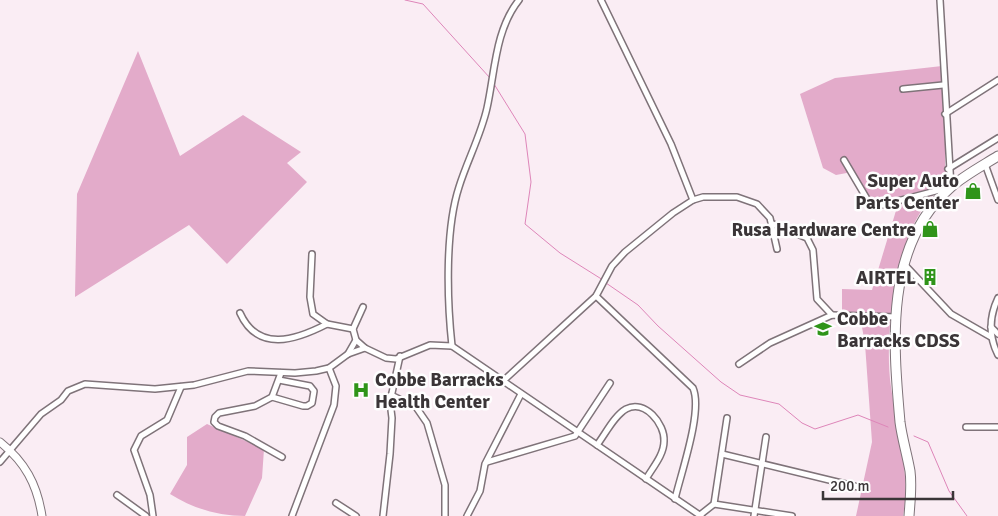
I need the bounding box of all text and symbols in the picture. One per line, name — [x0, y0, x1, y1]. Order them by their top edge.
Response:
place label: Super Auto Parts Center — [855, 169, 959, 215]
shop icon: Super Auto Parts Center — [963, 181, 983, 201]
place label: Rusa Hardware Centre — [732, 218, 916, 242]
shop icon: Rusa Hardware Centre — [920, 219, 940, 239]
place label: AIRTEL — [856, 266, 916, 290]
building icon: AIRTEL — [920, 267, 940, 287]
place label: Cobbe Barracks CDSS — [837, 307, 960, 353]
school or university icon: Cobbe Barracks CDSS — [813, 319, 833, 339]
place label: Cobbe Barracks Health Center — [375, 368, 504, 414]
hospital icon: Cobbe Barracks Health Center — [351, 380, 371, 400]
scale bar — [823, 468, 953, 500]
text: 200 m — [830, 477, 870, 495]

